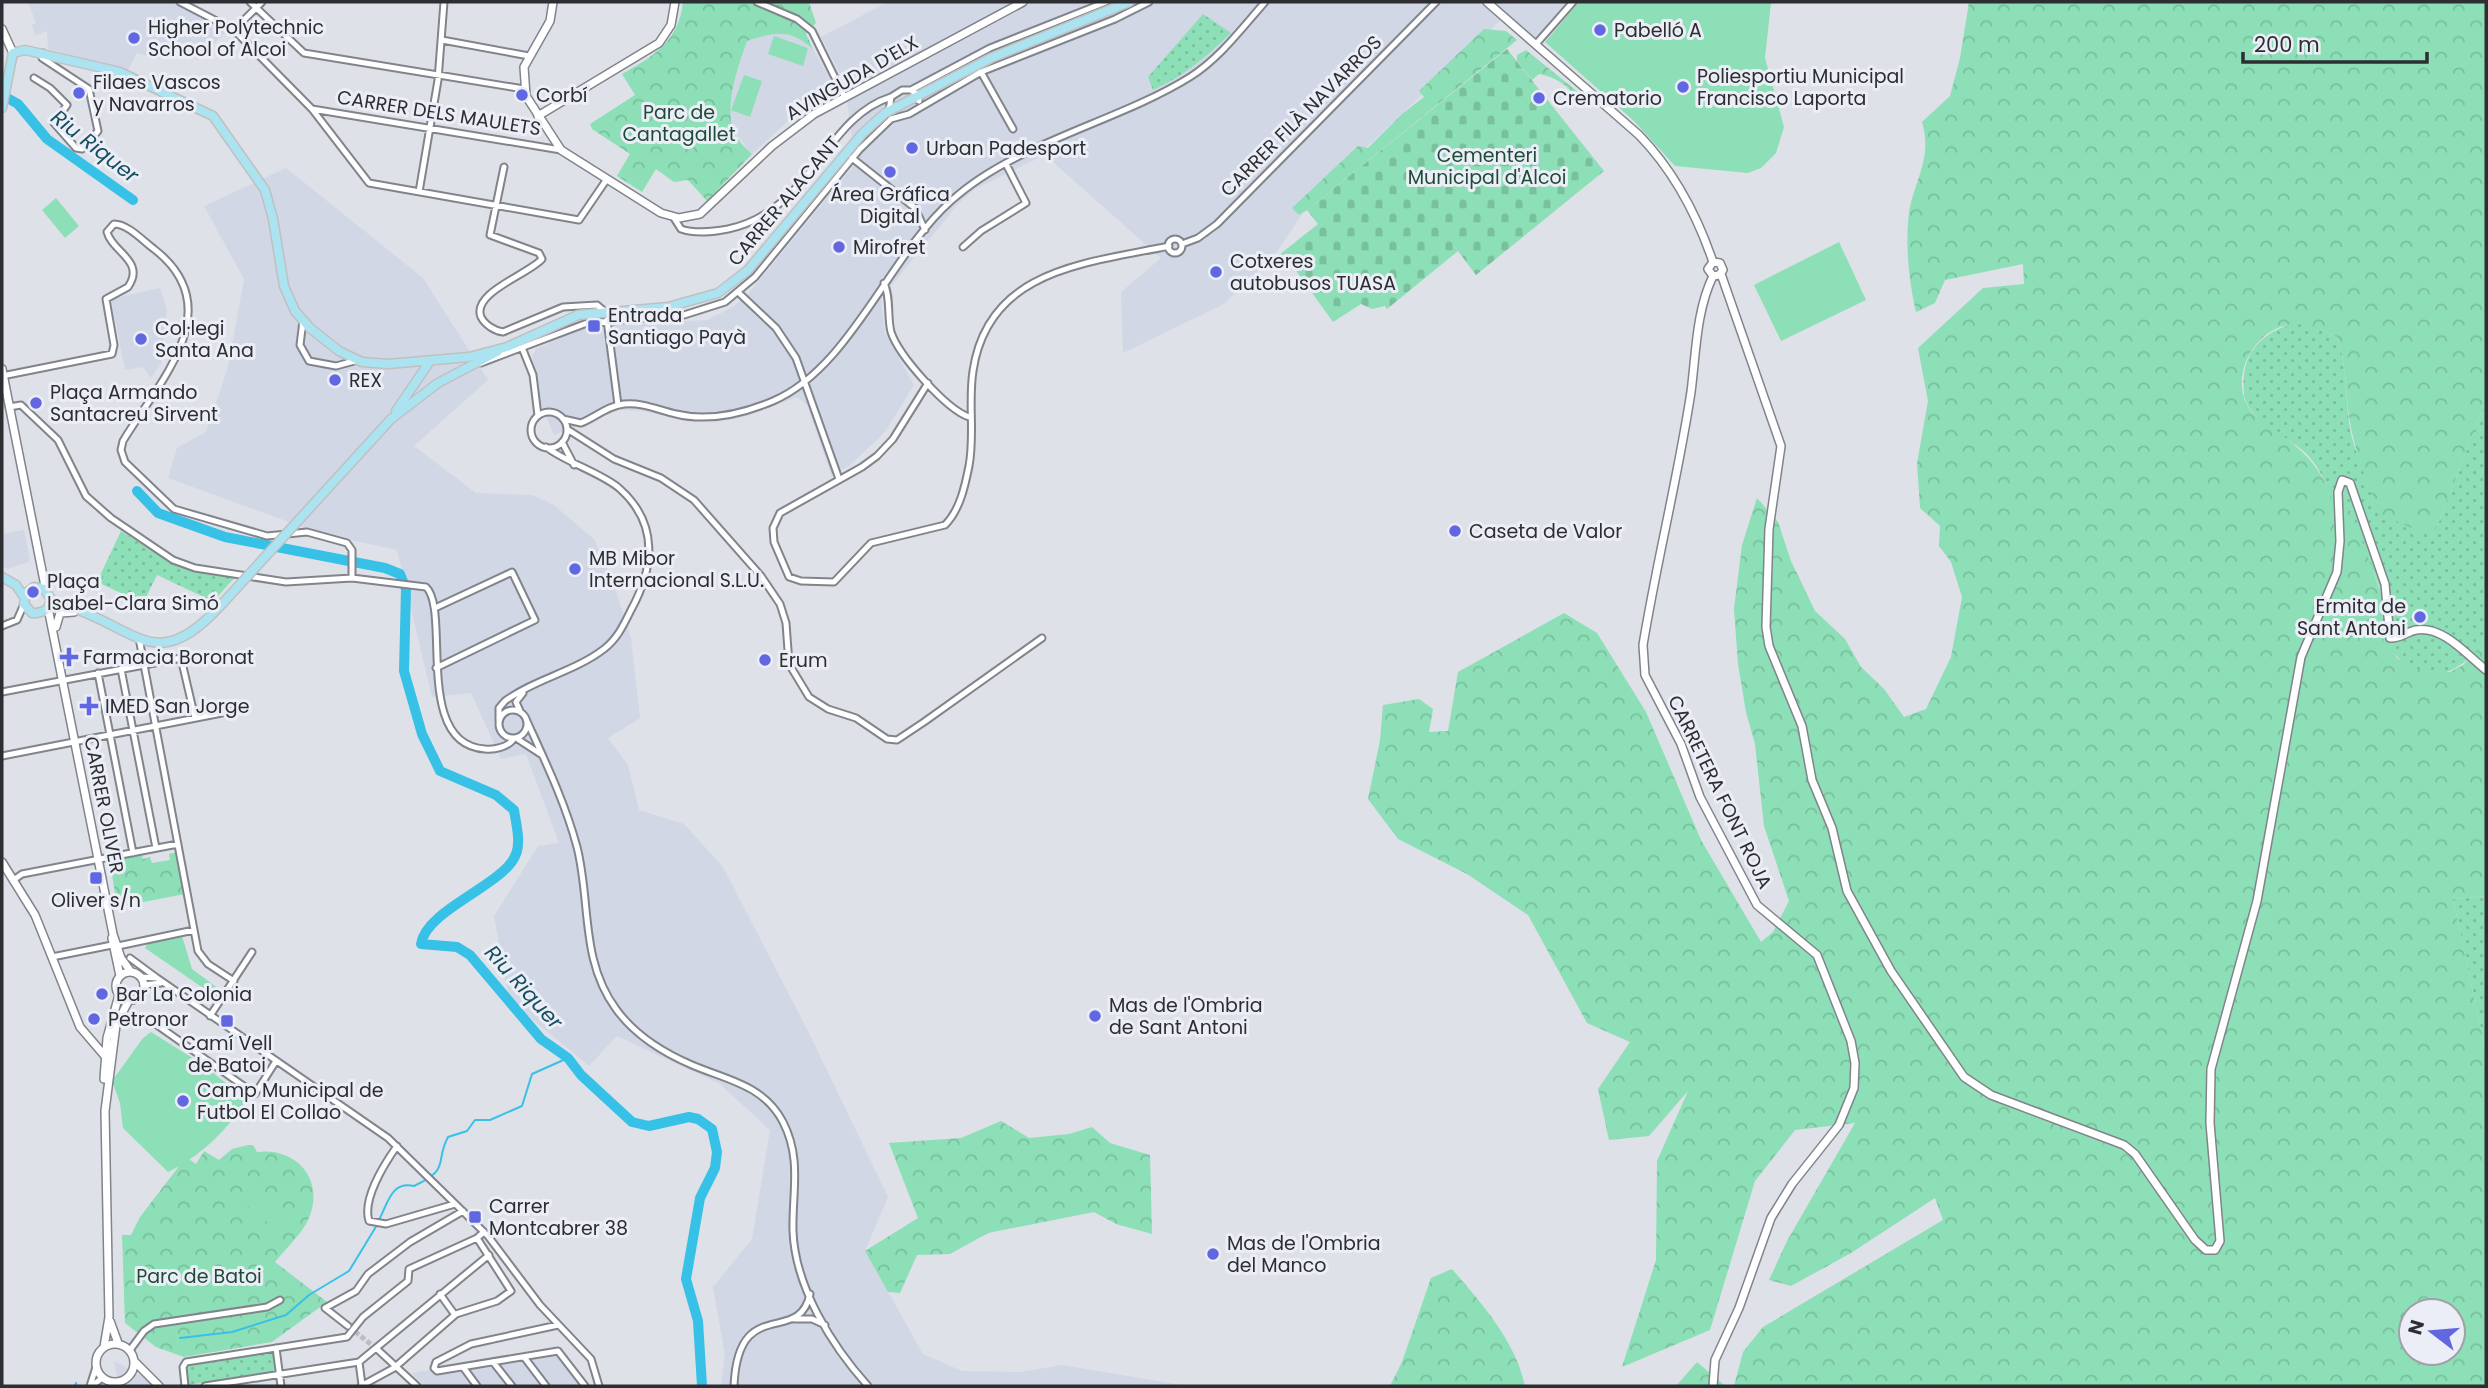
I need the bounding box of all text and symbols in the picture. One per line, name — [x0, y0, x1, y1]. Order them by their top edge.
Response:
place label: Higher Polytechnic School of Alcoi — [148, 14, 324, 63]
place label: Pabelló A — [1614, 17, 1702, 44]
scale bar — [2243, 21, 2427, 65]
marker: Pabelló A — [1592, 22, 1608, 38]
street label: AVINGUDA D'ELX — [781, 29, 923, 127]
street label: CARRER FILÀ NAVARROS — [1214, 29, 1388, 203]
marker: Higher Polytechnic School of Alcoi — [126, 30, 142, 46]
text: 200 m — [2254, 30, 2320, 59]
place label: Poliesportiu Municipal Francisco Laporta — [1697, 63, 1904, 112]
place label: Filaes Vascos y Navarros — [93, 69, 221, 118]
marker: Poliesportiu Municipal Francisco Laporta — [1675, 79, 1691, 95]
place label: Corbí — [536, 82, 588, 109]
street label: CARRER DELS MAULETS — [335, 84, 543, 142]
marker: Filaes Vascos y Navarros — [71, 85, 87, 101]
place label: Crematorio — [1553, 85, 1662, 112]
marker: Corbí — [514, 87, 530, 103]
marker: Crematorio — [1531, 90, 1547, 106]
park label: Parc de Cantagallet — [622, 99, 736, 148]
water label: Riu Riquer — [45, 103, 146, 190]
street label: CARRER ALACANT — [722, 130, 846, 272]
place label: Urban Padesport — [926, 135, 1086, 162]
marker: Urban Padesport — [904, 140, 920, 156]
park label: Cementeri Municipal d'Alcoi — [1408, 142, 1566, 191]
marker: Área Gráfica Digital — [882, 164, 898, 180]
place label: Área Gráfica Digital — [830, 181, 950, 230]
place label: Mirofret — [853, 234, 925, 261]
marker: Mirofret — [831, 239, 847, 255]
place label: Cotxeres autobusos TUASA — [1230, 248, 1396, 297]
marker: Cotxeres autobusos TUASA — [1208, 264, 1224, 280]
place label: Entrada Santiago Payà — [608, 302, 746, 351]
place label: Col·legi Santa Ana — [155, 315, 254, 364]
marker: Entrada Santiago Payà — [586, 318, 602, 334]
marker: Col·legi Santa Ana — [133, 331, 149, 347]
place label: REX — [349, 367, 382, 394]
marker: REX — [327, 372, 343, 388]
place label: Plaça Armando Santacreu Sirvent — [50, 379, 218, 428]
marker: Plaça Armando Santacreu Sirvent — [28, 395, 44, 411]
place label: Caseta de Valor — [1469, 518, 1622, 545]
marker: Caseta de Valor — [1447, 523, 1463, 539]
place label: MB Mibor Internacional S.L.U. — [589, 545, 764, 594]
marker: MB Mibor Internacional S.L.U. — [567, 561, 583, 577]
place label: Plaça Isabel-Clara Simó — [47, 568, 219, 617]
marker: Plaça Isabel-Clara Simó — [25, 584, 41, 600]
place label: Ermita de Sant Antoni — [2297, 593, 2406, 642]
marker: Ermita de Sant Antoni — [2412, 609, 2428, 625]
place label: Farmacia Boronat — [83, 644, 254, 671]
place label: Erum — [779, 647, 828, 674]
marker: Farmacia Boronat — [61, 649, 77, 665]
marker: Erum — [757, 652, 773, 668]
street label: CARRETERA FONT ROJA — [1661, 691, 1779, 894]
place label: IMED San Jorge — [105, 693, 249, 720]
marker: IMED San Jorge — [79, 696, 99, 716]
street label: CARRER OLIVER — [77, 734, 131, 876]
marker: Oliver s/n — [88, 870, 104, 886]
place label: Oliver s/n — [51, 887, 141, 914]
water label: Riu Riquer — [478, 939, 570, 1036]
place label: Bar La Colonia — [116, 981, 252, 1008]
marker: Bar La Colonia — [94, 986, 110, 1002]
place label: Mas de l'Ombria de Sant Antoni — [1109, 992, 1263, 1041]
place label: Petronor — [108, 1006, 188, 1033]
marker: Mas de l'Ombria de Sant Antoni — [1087, 1008, 1103, 1024]
marker: Petronor — [86, 1011, 102, 1027]
marker: Camí Vell de Batoi — [219, 1013, 235, 1029]
place label: Camí Vell de Batoi — [182, 1030, 272, 1079]
place label: Camp Municipal de Futbol El Collao — [197, 1077, 384, 1126]
marker: Camp Municipal de Futbol El Collao — [175, 1093, 191, 1109]
place label: Carrer Montcabrer 38 — [489, 1193, 628, 1242]
marker: Carrer Montcabrer 38 — [467, 1209, 483, 1225]
place label: Mas de l'Ombria del Manco — [1227, 1230, 1381, 1279]
marker: Mas de l'Ombria del Manco — [1205, 1246, 1221, 1262]
park label: Parc de Batoi — [136, 1263, 262, 1290]
north arrow — [2397, 1297, 2467, 1367]
text: N — [2401, 1317, 2431, 1338]

